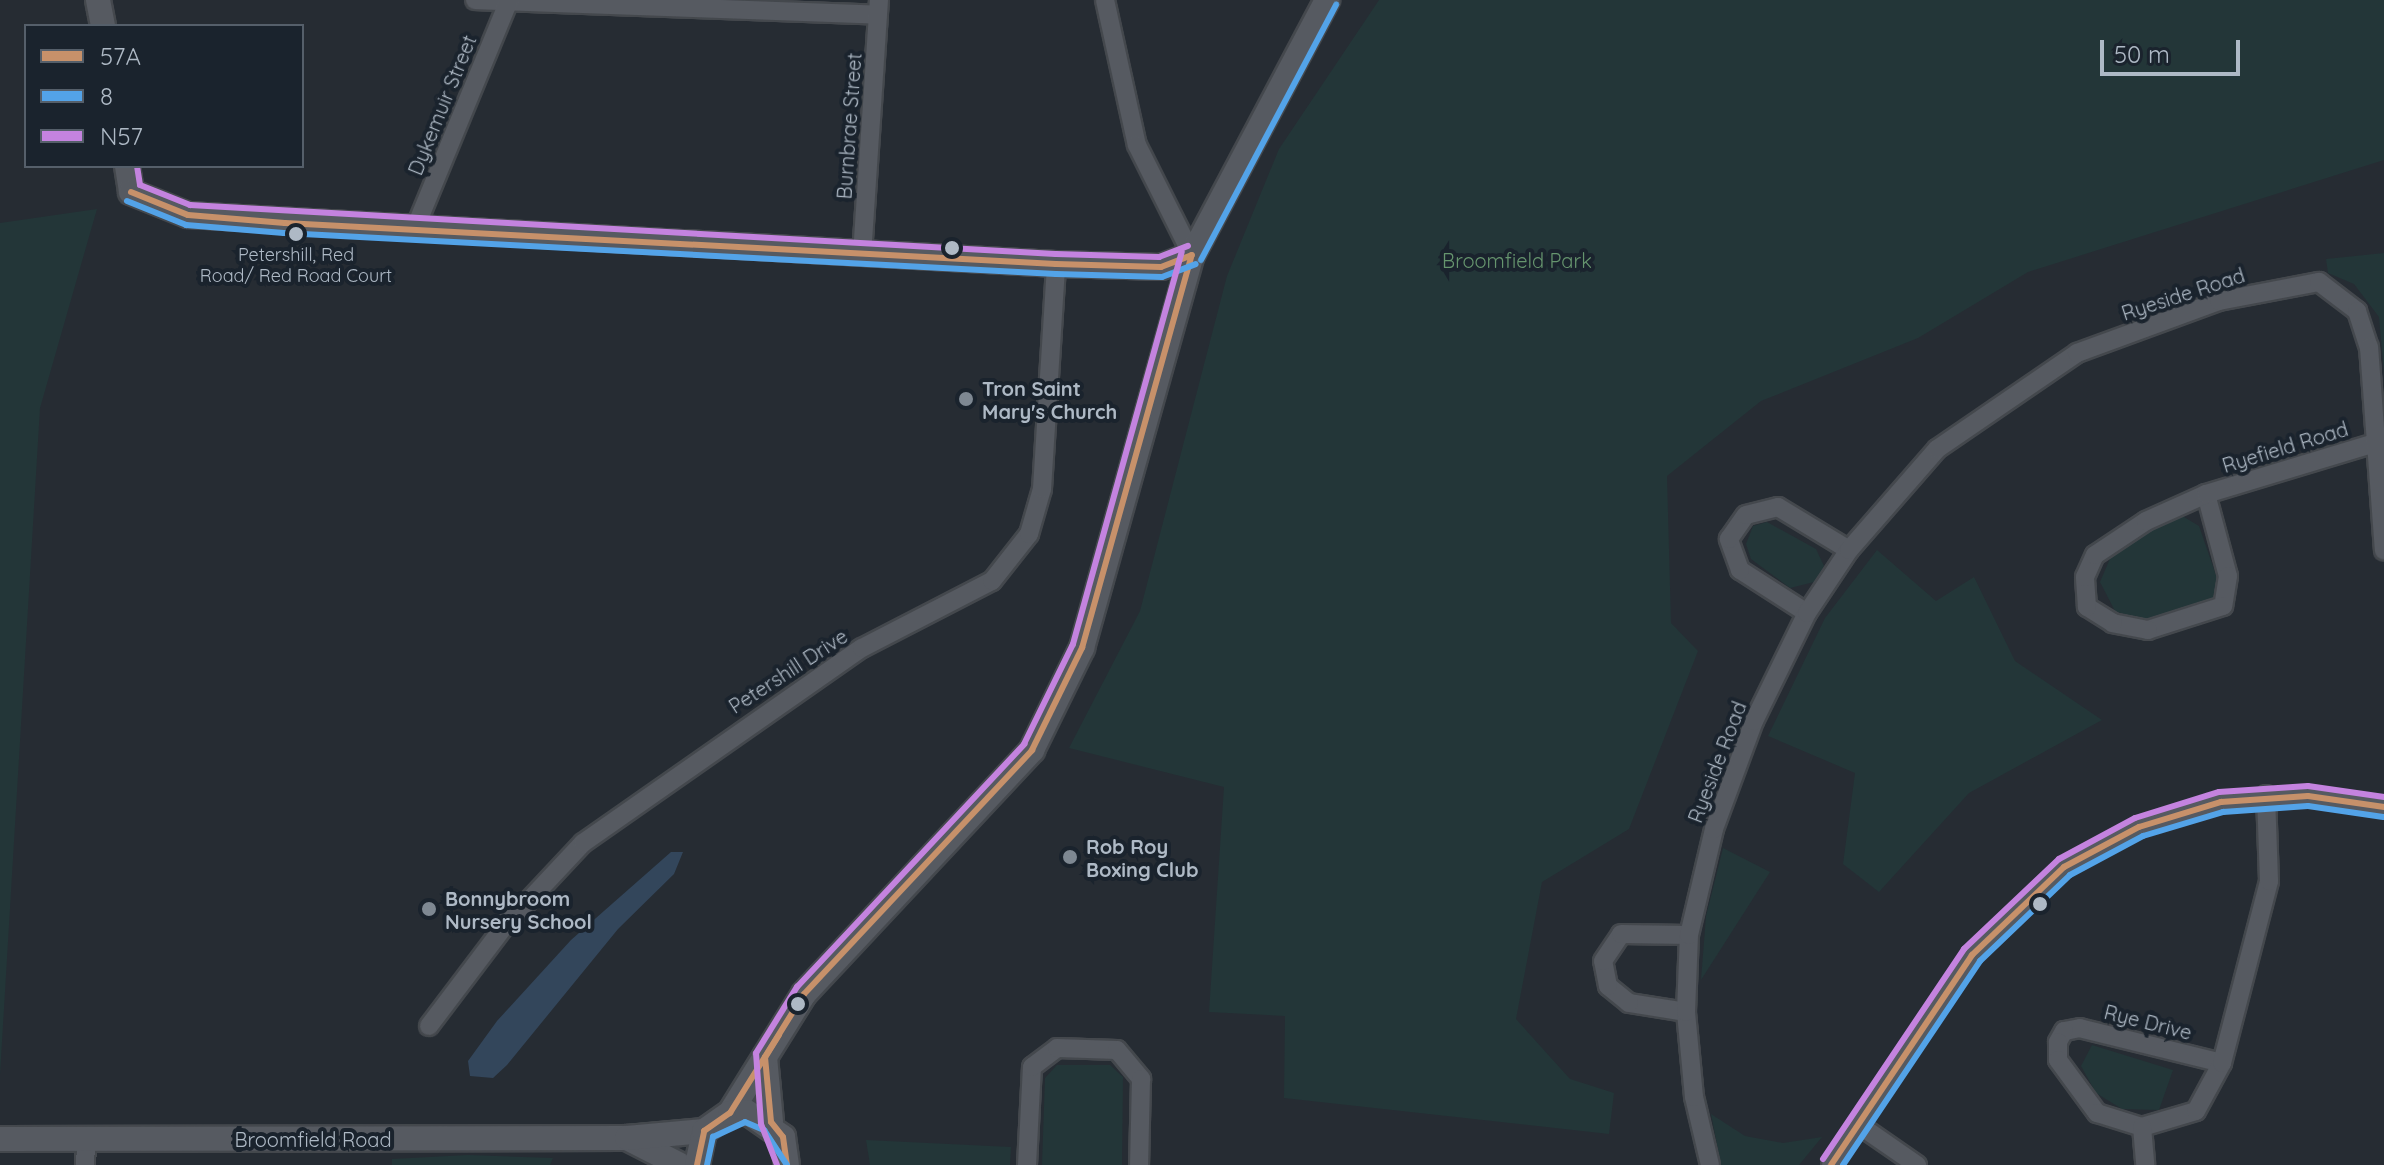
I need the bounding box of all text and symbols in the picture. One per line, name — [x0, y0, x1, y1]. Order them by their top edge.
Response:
legend — [24, 24, 304, 168]
scale bar — [2104, 24, 2244, 74]
street label: Dykemuir Street — [403, 31, 481, 179]
text: 50 m — [2114, 39, 2170, 69]
text: 57A — [100, 41, 141, 71]
street label: Burnbrae Street — [832, 52, 866, 200]
text: 8 — [100, 81, 113, 111]
text: N57 — [100, 121, 143, 151]
marker: Petershill, Red Road/ Red Road Court — [288, 226, 304, 242]
unlabelled marker — [944, 240, 960, 256]
place label: Petershill, Red Road/ Red Road Court — [200, 245, 392, 288]
park label: Broomfield Park — [1442, 248, 1592, 272]
street label: Ryeside Road — [2118, 263, 2248, 325]
place label: Tron Saint Mary's Church — [982, 376, 1117, 423]
marker: Tron Saint Mary's Church — [957, 390, 975, 408]
street label: Ryefield Road — [2219, 416, 2351, 478]
street label: Petershill Drive — [724, 624, 852, 718]
street label: Ryeside Road — [1683, 698, 1751, 826]
place label: Rob Roy Boxing Club — [1086, 834, 1198, 881]
marker: Rob Roy Boxing Club — [1061, 848, 1079, 866]
place label: Bonnybroom Nursery School — [445, 886, 592, 933]
unlabelled marker — [2032, 896, 2048, 912]
marker: Bonnybroom Nursery School — [420, 900, 438, 918]
unlabelled marker — [790, 996, 806, 1012]
street label: Rye Drive — [2102, 1000, 2194, 1044]
street label: Broomfield Road — [234, 1127, 392, 1151]

